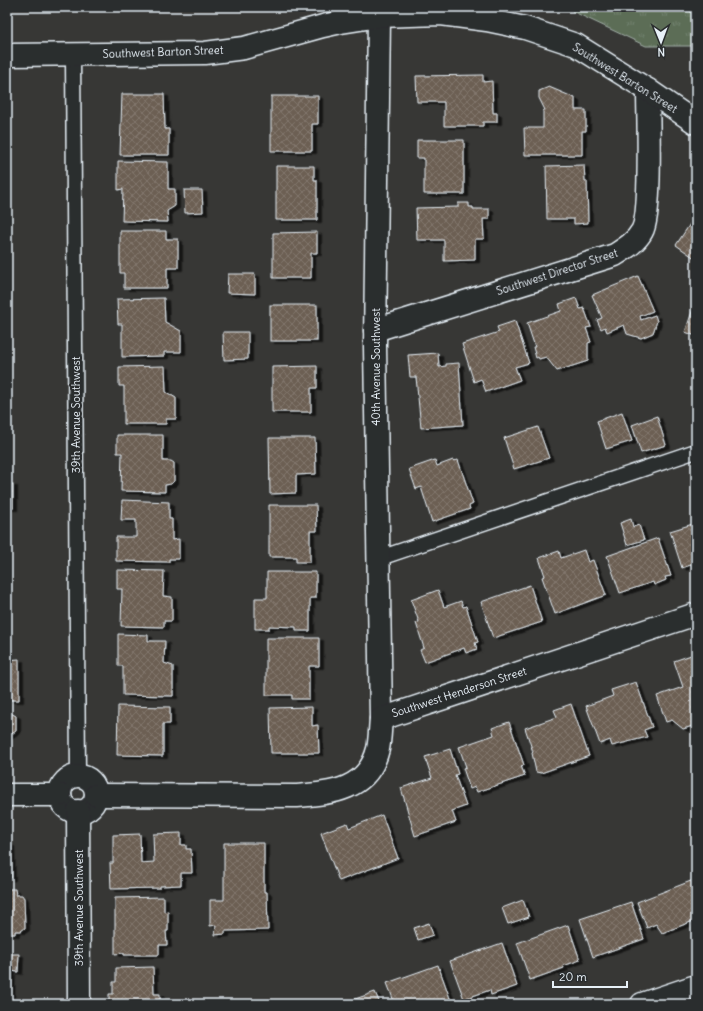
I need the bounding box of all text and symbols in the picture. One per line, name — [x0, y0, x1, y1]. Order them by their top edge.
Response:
north arrow — [641, 22, 681, 62]
street label: Southwest Barton Street — [570, 40, 680, 116]
street label: Southwest Barton Street — [102, 43, 224, 61]
text: N — [657, 45, 665, 59]
street label: Southwest Director Street — [494, 246, 620, 298]
street label: 40th Avenue Southwest — [369, 308, 383, 426]
street label: 39th Avenue Southwest — [69, 356, 83, 473]
street label: Southwest Henderson Street — [390, 663, 529, 720]
street label: 39th Avenue Southwest — [72, 849, 86, 966]
scale bar — [553, 963, 627, 989]
text: 20 m — [559, 969, 587, 984]

